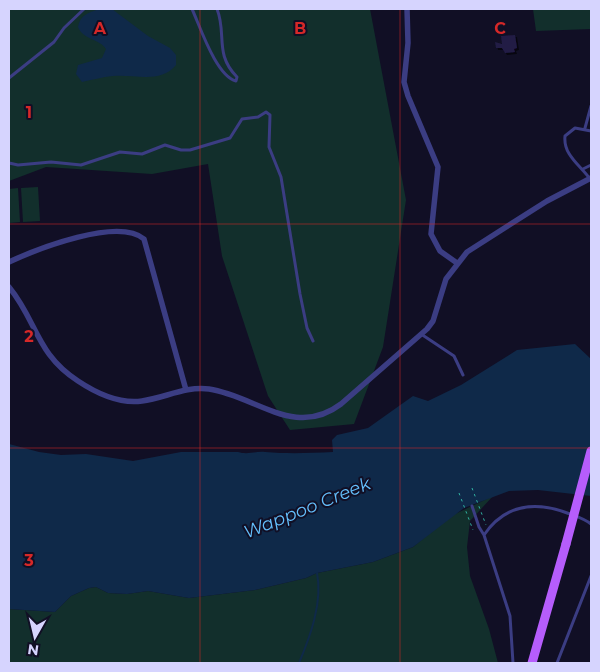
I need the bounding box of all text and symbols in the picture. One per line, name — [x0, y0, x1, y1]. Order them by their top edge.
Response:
text: A — [93, 19, 107, 38]
text: B — [294, 19, 306, 38]
text: C — [494, 19, 506, 38]
text: 1 — [26, 103, 32, 122]
text: 2 — [24, 327, 34, 346]
water label: Wappoo Creek — [240, 472, 375, 543]
text: 3 — [23, 551, 34, 570]
north arrow — [10, 612, 60, 662]
text: N — [26, 640, 40, 660]

